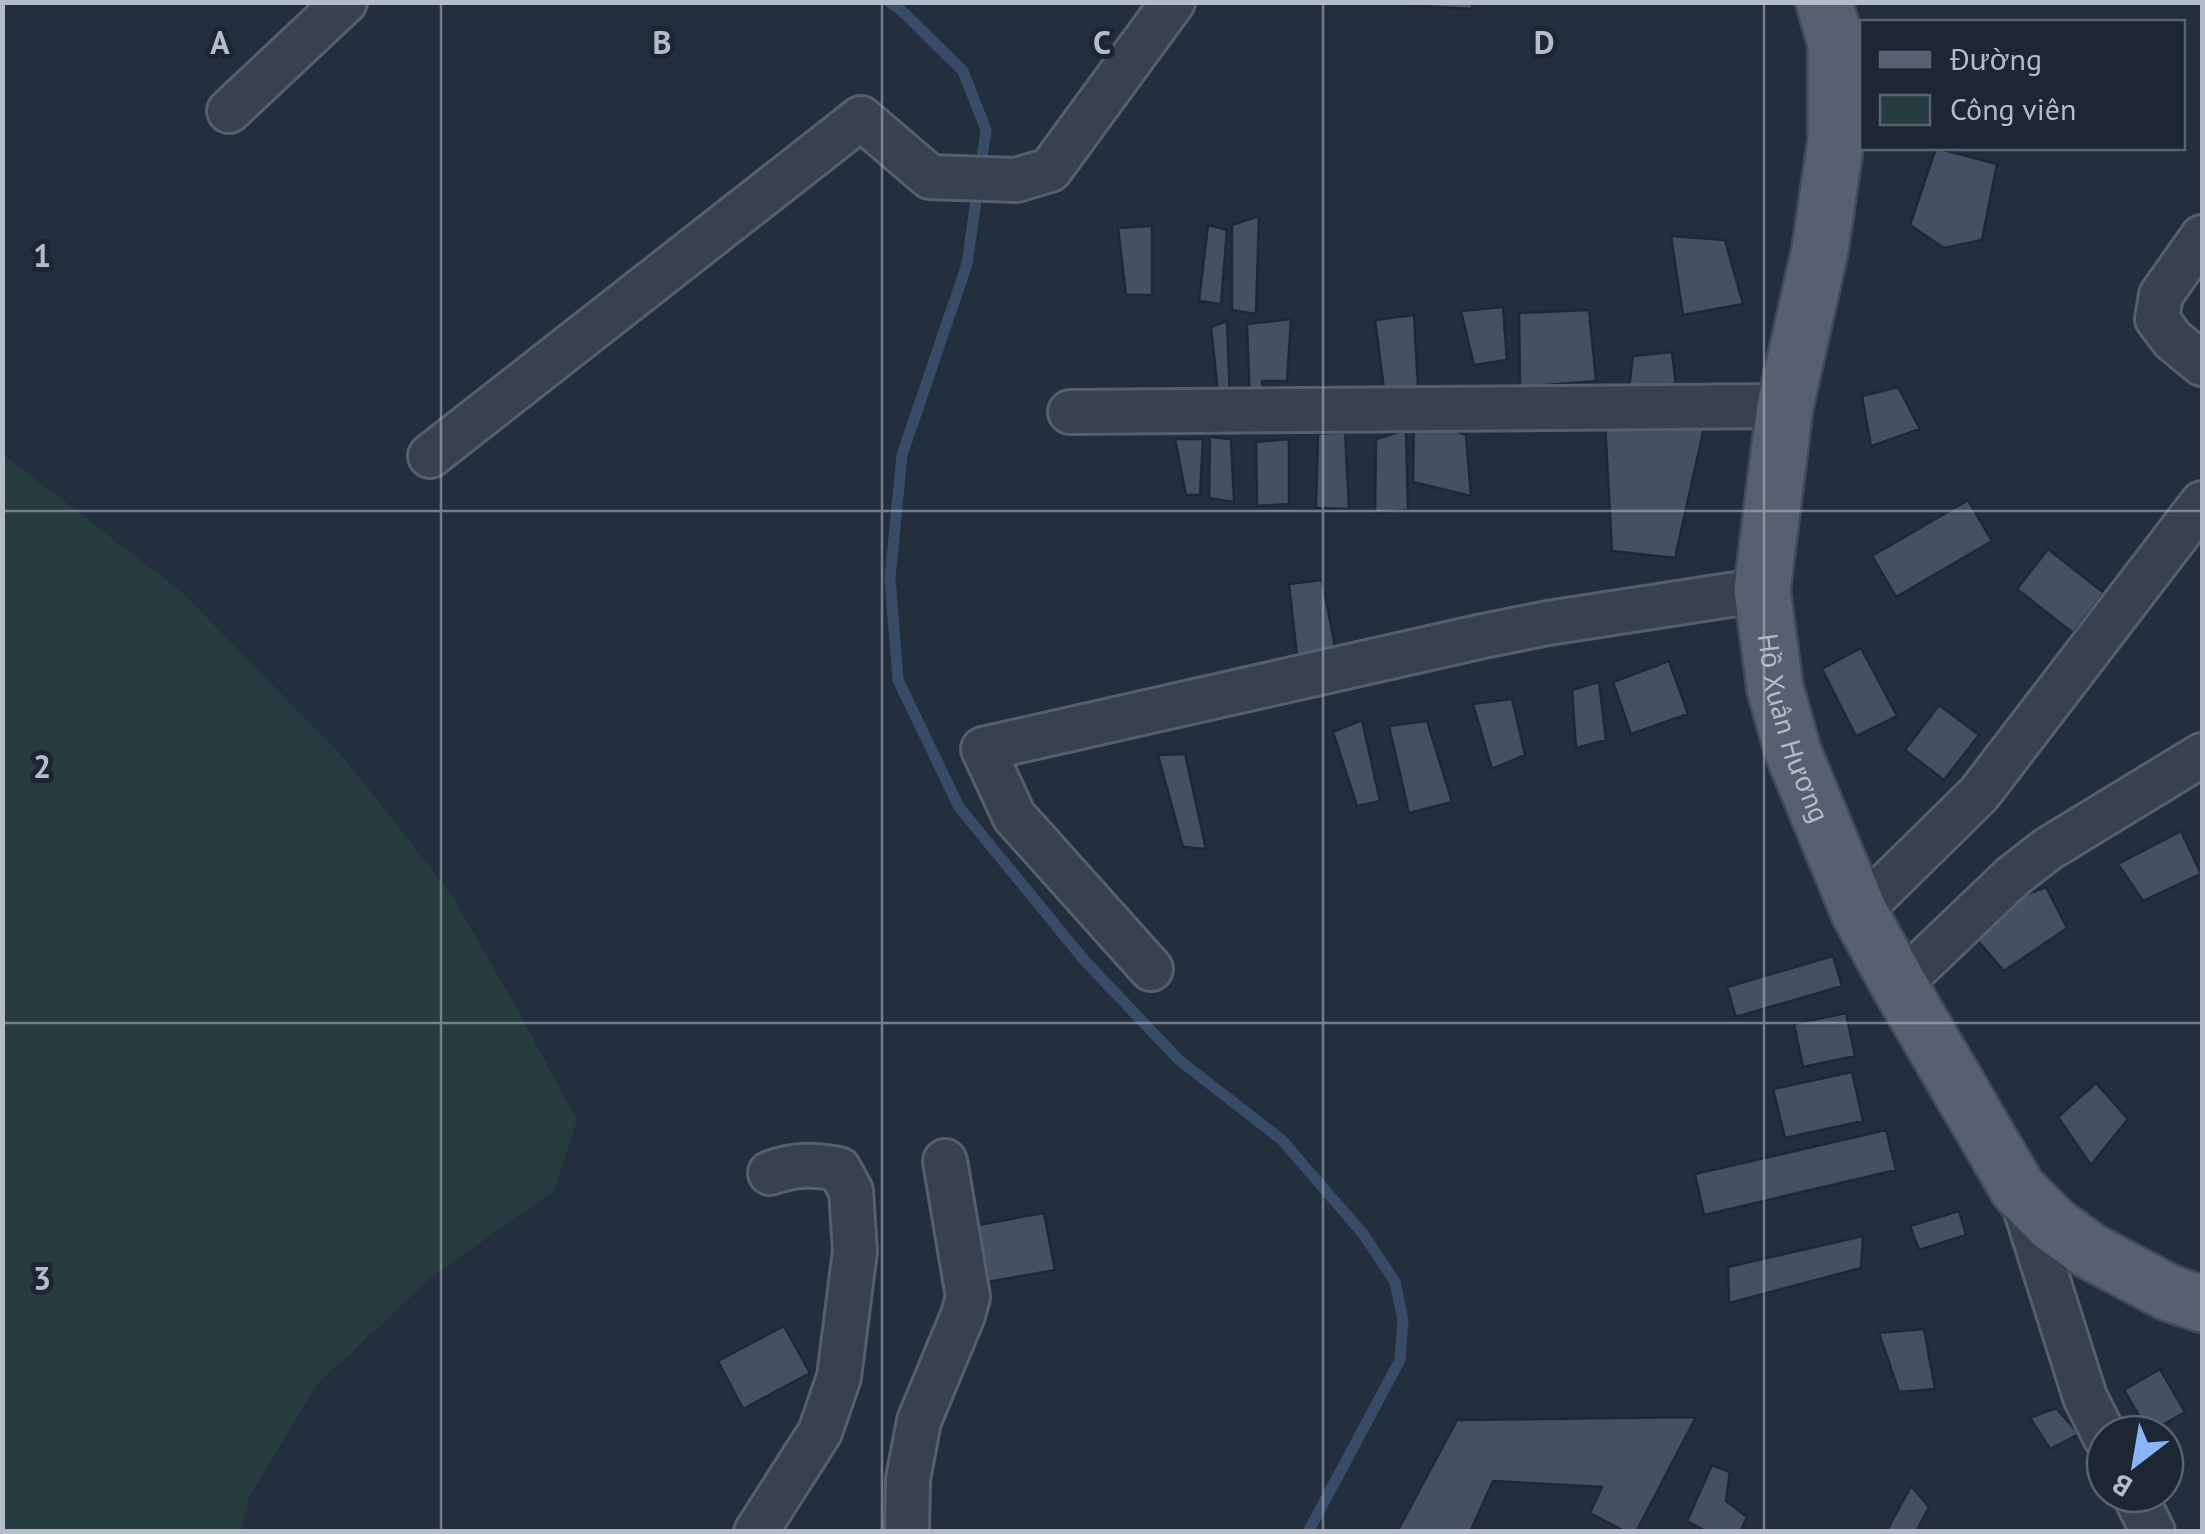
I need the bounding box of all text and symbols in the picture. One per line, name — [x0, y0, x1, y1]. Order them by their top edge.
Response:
legend — [1860, 20, 2185, 150]
text: A — [210, 21, 230, 63]
text: B — [653, 21, 671, 63]
text: C — [1093, 21, 1111, 63]
text: D — [1534, 21, 1554, 63]
text: Đường — [1949, 39, 2042, 78]
text: Công viên — [1950, 89, 2076, 128]
text: 1 — [33, 234, 51, 276]
street label: Hồ Xuân Hương — [1750, 631, 1839, 828]
text: 2 — [33, 745, 51, 787]
text: 3 — [33, 1257, 51, 1299]
north arrow — [2085, 1414, 2185, 1514]
text: B — [2105, 1466, 2138, 1506]

